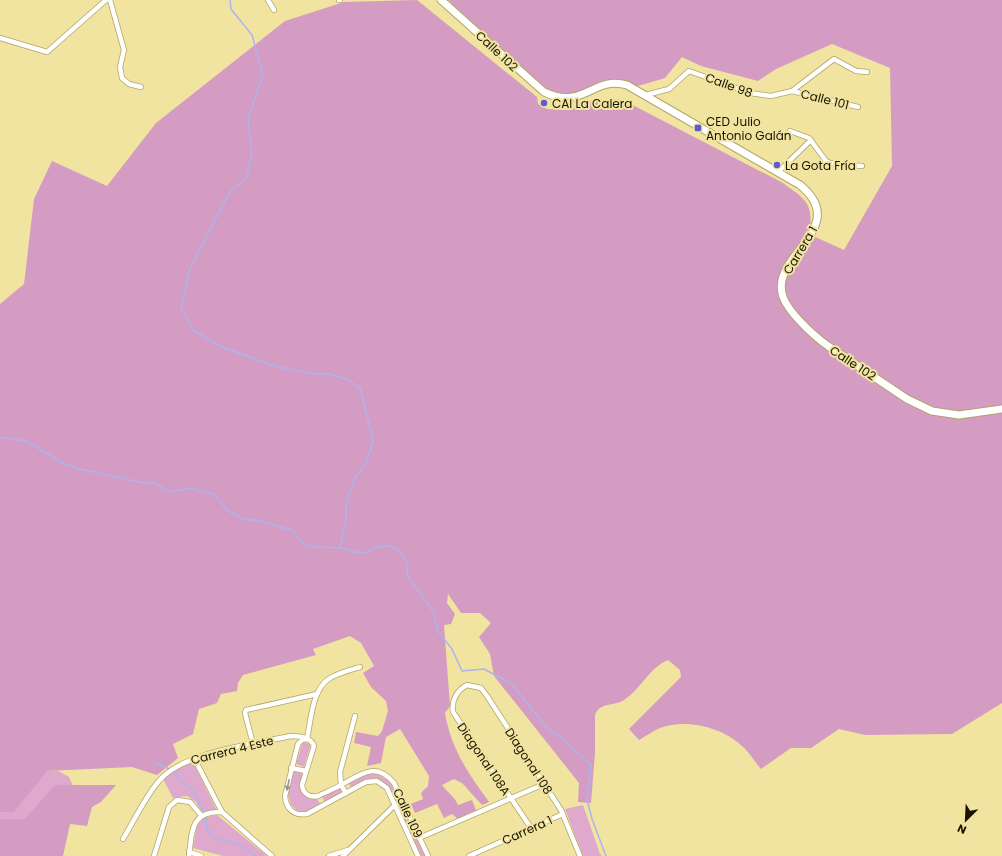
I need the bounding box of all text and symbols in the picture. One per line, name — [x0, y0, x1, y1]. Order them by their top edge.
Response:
street label: Calle 102 — [472, 27, 522, 75]
street label: Calle 98 — [703, 69, 755, 101]
street label: Calle 101 — [799, 85, 851, 113]
place label: CAI La Calera — [552, 95, 632, 112]
marker: CAI La Calera — [539, 98, 549, 108]
place label: CED Julio Antonio Galán — [706, 113, 792, 144]
marker: CED Julio Antonio Galán — [693, 123, 703, 133]
place label: La Gota Fría — [785, 157, 856, 174]
marker: La Gota Fría — [772, 160, 782, 170]
street label: Carrera 1 — [779, 223, 821, 277]
street label: Calle 102 — [826, 342, 880, 384]
street label: Diagonal 108A — [453, 719, 515, 799]
street label: Diagonal 108 — [501, 724, 557, 798]
street label: Carrera 4 Este — [189, 732, 275, 768]
one-way arrow — [284, 778, 290, 791]
street label: Calle 109 — [389, 785, 427, 841]
north arrow — [946, 800, 986, 840]
street label: Carrera 1 — [499, 811, 555, 849]
text: N — [955, 820, 969, 838]

